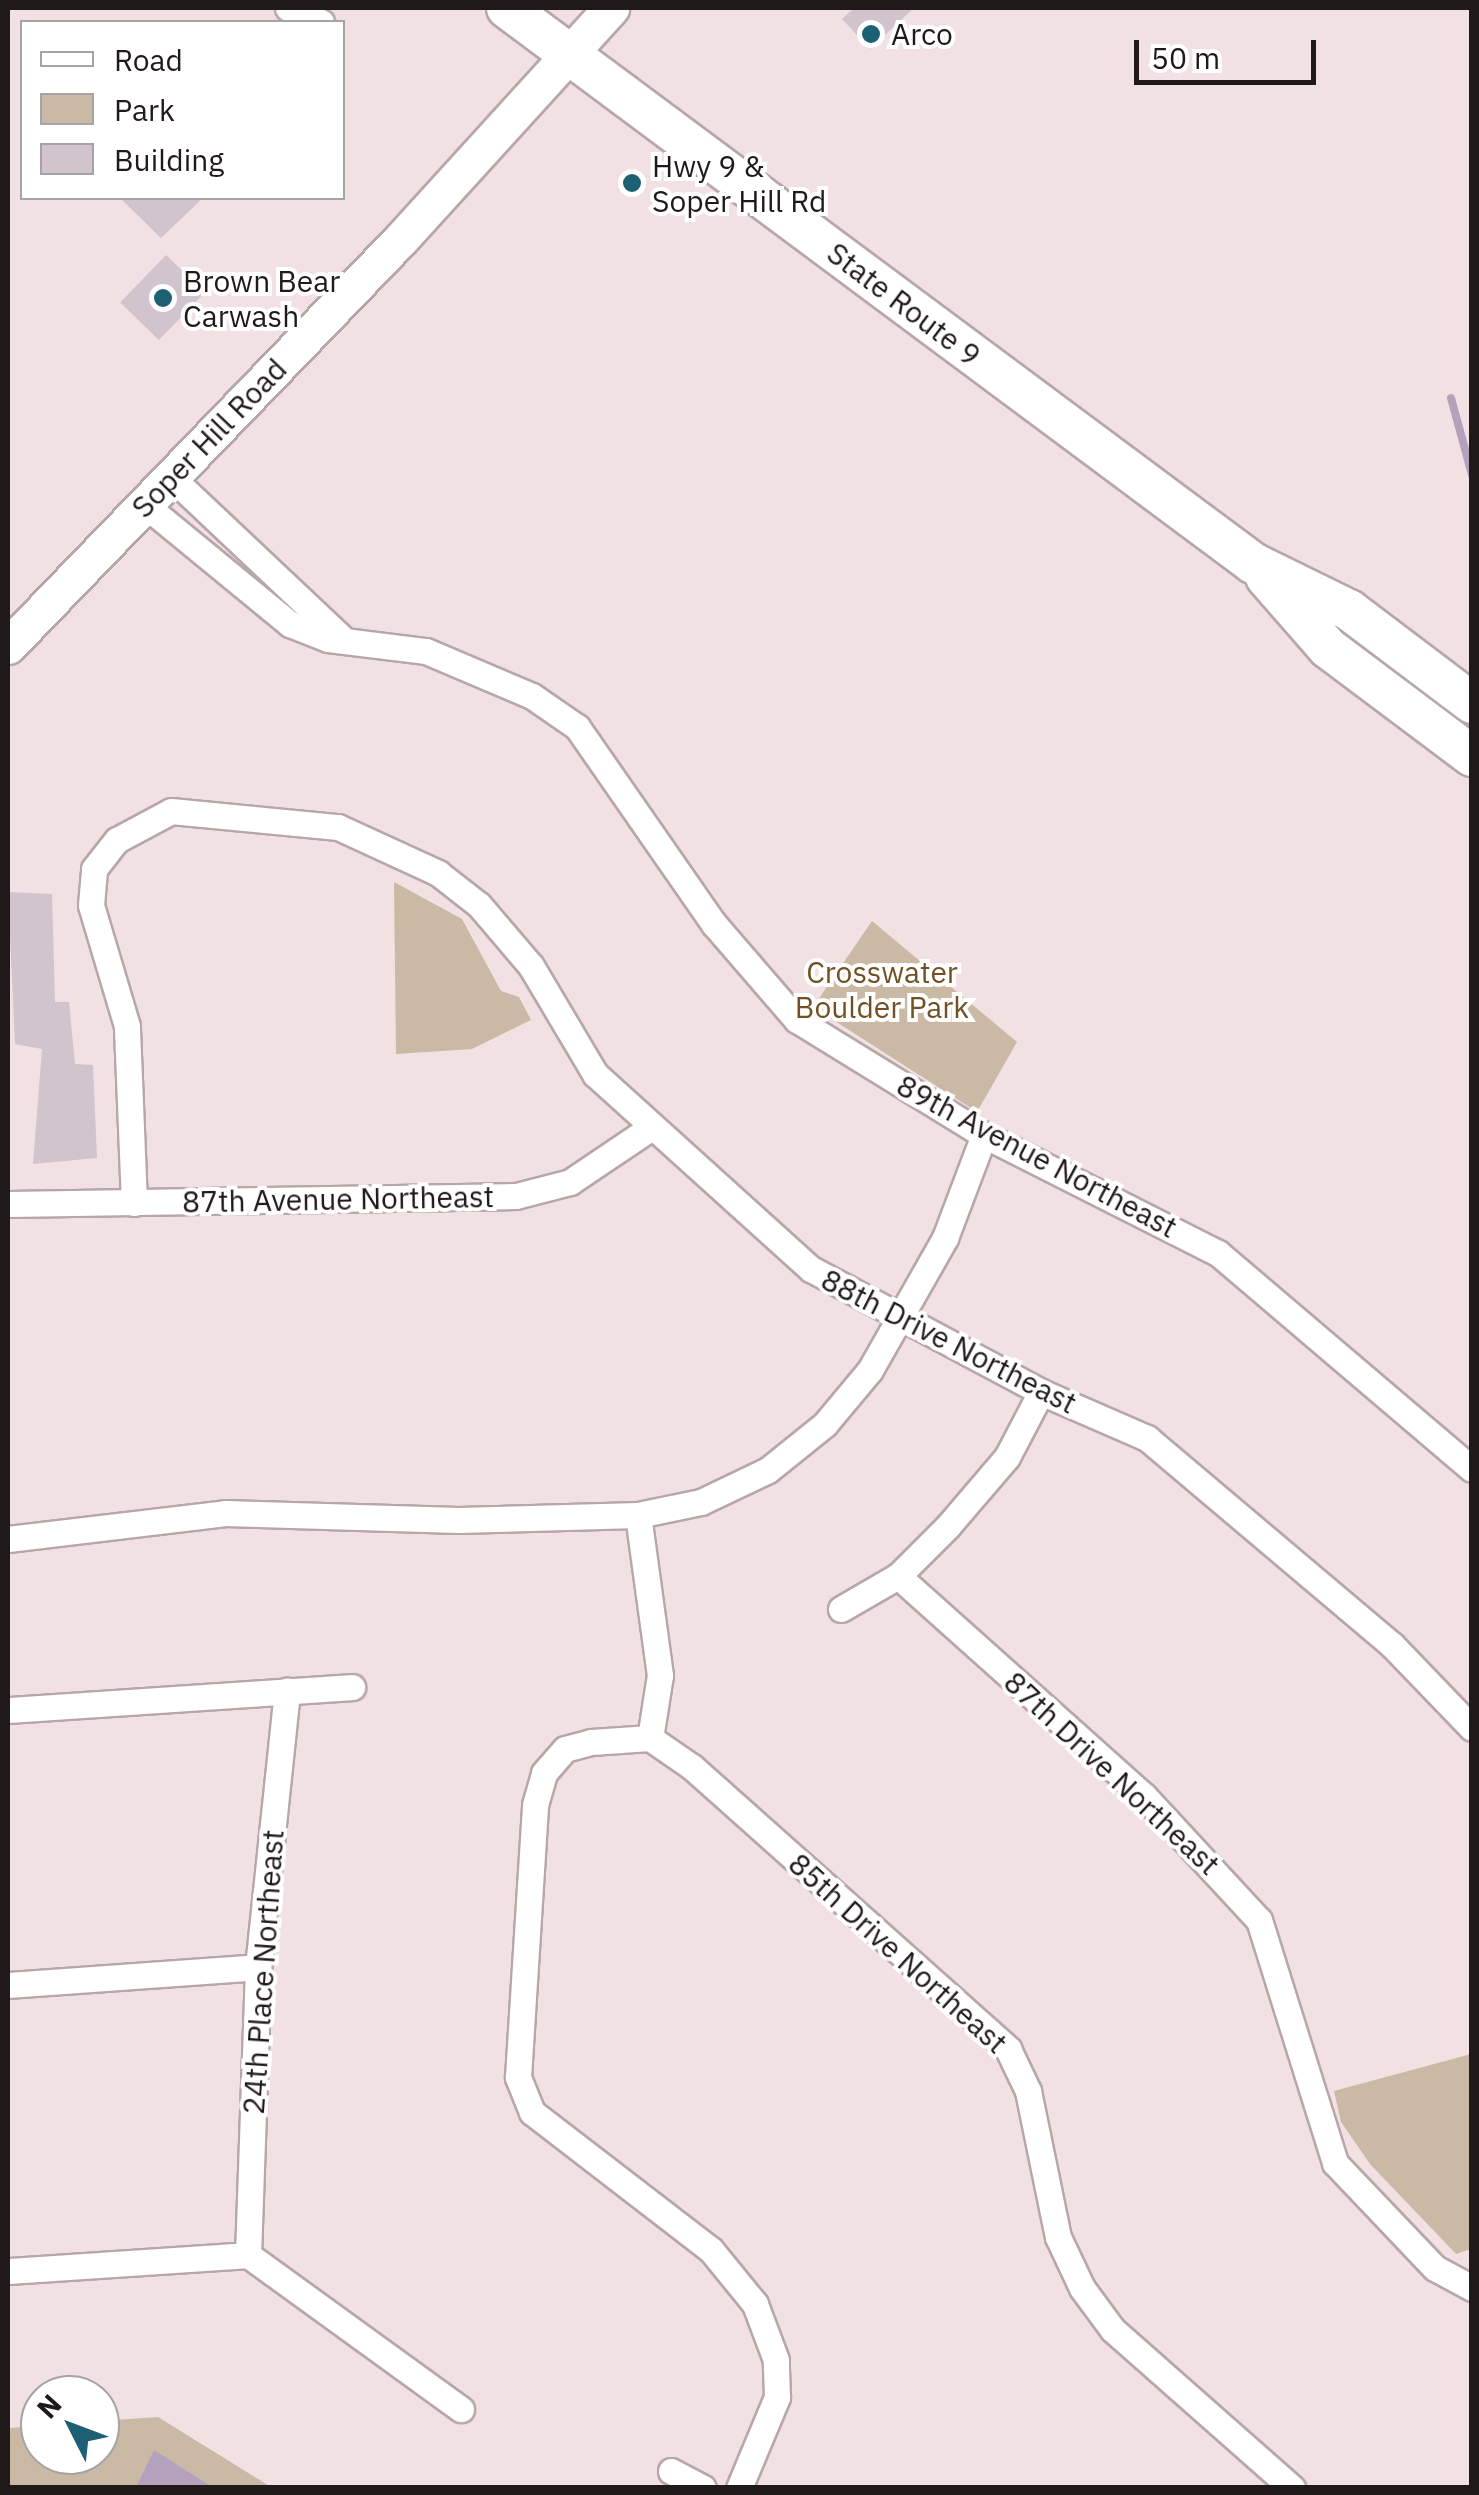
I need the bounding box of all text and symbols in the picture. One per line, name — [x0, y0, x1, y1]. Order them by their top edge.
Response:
place label: Arco — [891, 16, 953, 52]
legend — [20, 20, 345, 200]
scale bar — [1139, 20, 1322, 82]
marker: Arco — [860, 23, 882, 45]
text: 50 m — [1151, 38, 1220, 77]
text: Road — [114, 40, 183, 79]
text: Park — [114, 90, 175, 129]
text: Building — [114, 140, 224, 179]
place label: Hwy 9 & Soper Hill Rd — [652, 148, 826, 218]
marker: Hwy 9 & Soper Hill Rd — [621, 172, 643, 194]
street label: State Route 9 — [820, 235, 988, 373]
place label: Brown Bear Carwash — [183, 263, 340, 334]
marker: Brown Bear Carwash — [152, 287, 174, 309]
street label: Soper Hill Road — [124, 351, 294, 525]
park label: Crosswater Boulder Park — [795, 954, 969, 1024]
street label: 89th Avenue Northeast — [891, 1067, 1183, 1245]
street label: 87th Avenue Northeast — [182, 1178, 494, 1220]
street label: 88th Drive Northeast — [815, 1261, 1083, 1421]
street label: 87th Drive Northeast — [997, 1664, 1227, 1882]
street label: 24th Place Northeast — [235, 1828, 291, 2116]
street label: 85th Drive Northeast — [781, 1845, 1015, 2061]
north arrow — [20, 2375, 120, 2475]
text: N — [28, 2386, 69, 2426]

